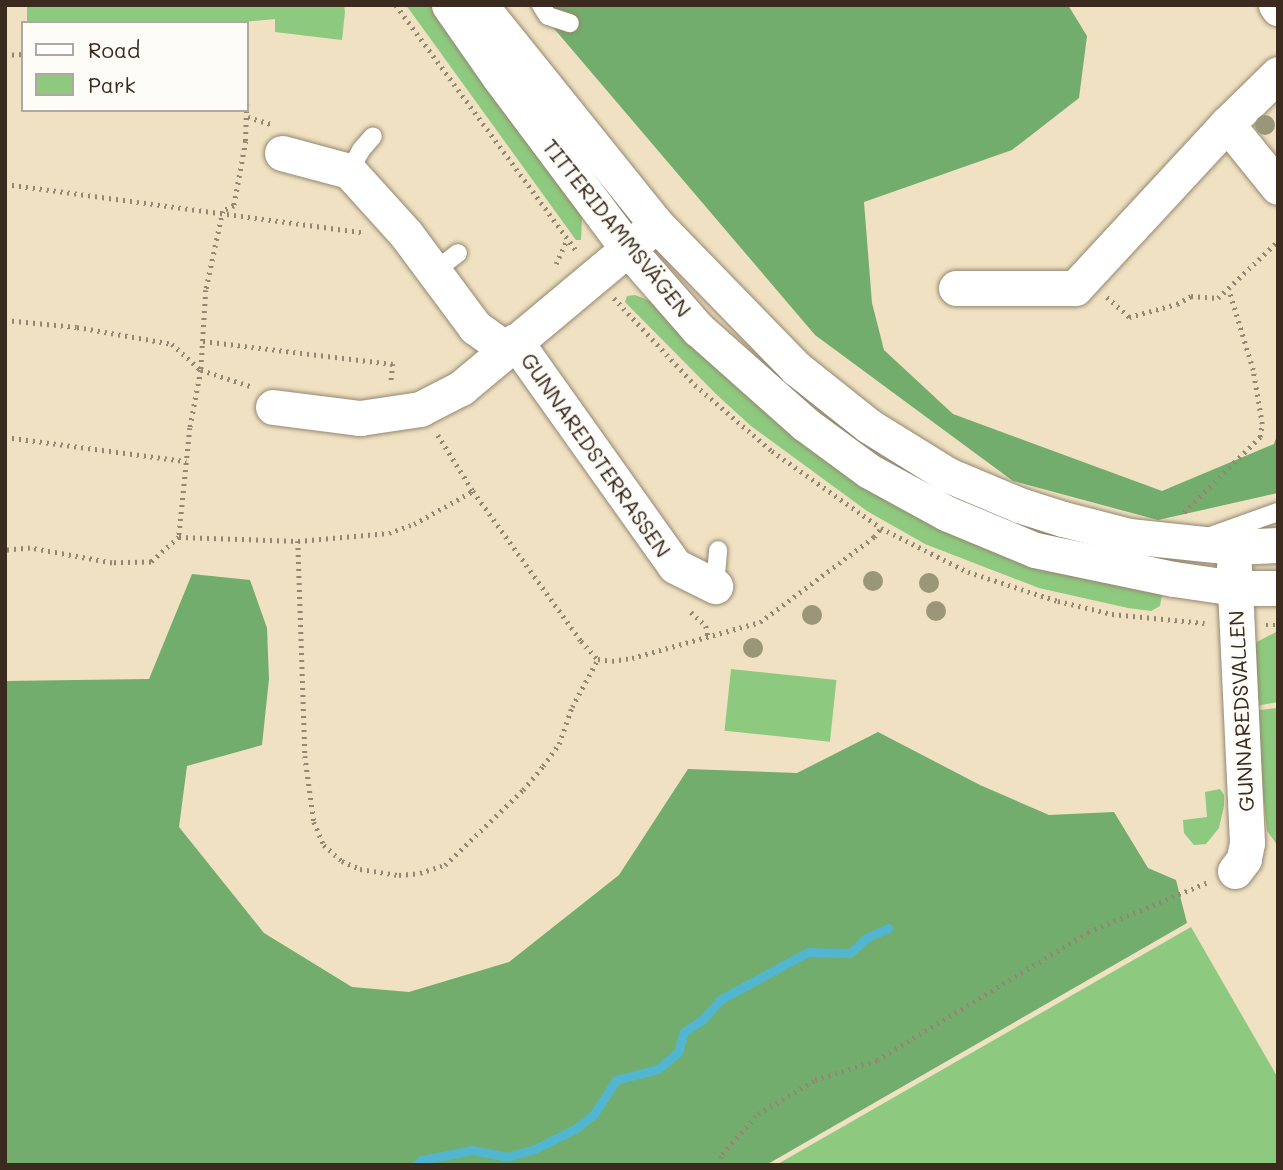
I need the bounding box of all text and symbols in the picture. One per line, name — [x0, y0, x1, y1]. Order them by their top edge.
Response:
legend — [21, 21, 248, 112]
text: Road — [88, 36, 140, 63]
text: Park — [88, 71, 136, 98]
street label: TITTERIDAMMSVÄGEN — [538, 134, 696, 322]
street label: GUNNAREDSTERRASSEN — [516, 348, 676, 562]
street label: GUNNAREDSVALLEN — [1223, 610, 1259, 812]

